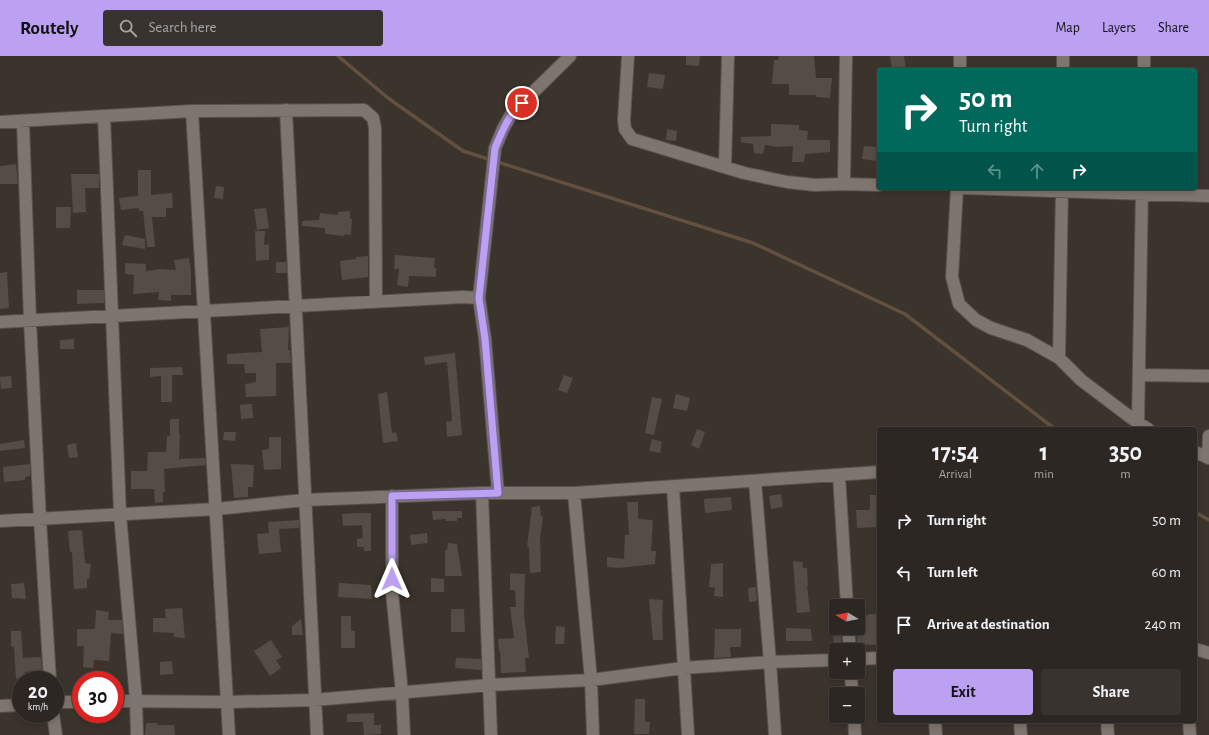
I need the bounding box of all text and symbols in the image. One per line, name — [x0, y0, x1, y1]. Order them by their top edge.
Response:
search box — [103, 10, 383, 46]
icon: search — [117, 17, 139, 39]
text: Routely — [20, 19, 79, 38]
text: Search here — [149, 20, 216, 35]
text: Map — [1055, 21, 1080, 35]
text: Layers — [1102, 21, 1136, 35]
text: Share — [1158, 21, 1189, 35]
icon: right — [893, 84, 945, 136]
text: 50 m — [959, 85, 1013, 113]
pin — [505, 86, 539, 120]
icon: arrive — [511, 92, 533, 114]
text: Turn right — [959, 118, 1028, 136]
icon: left — [984, 160, 1006, 182]
icon: ahead — [1026, 160, 1048, 182]
icon: right — [1068, 160, 1090, 182]
text: 17:54 — [932, 441, 979, 465]
text: 1 — [1040, 441, 1048, 465]
text: 350 — [1109, 441, 1142, 465]
text: Arrival — [939, 468, 972, 481]
text: min — [1034, 468, 1054, 481]
text: m — [1120, 468, 1131, 481]
icon: right — [893, 510, 915, 532]
text: Turn right — [927, 513, 986, 528]
text: 50 m — [1152, 513, 1181, 528]
position arrow — [371, 558, 413, 600]
icon: left — [893, 562, 915, 584]
text: Turn left — [927, 565, 978, 580]
text: 60 m — [1152, 565, 1181, 580]
north arrow — [829, 599, 865, 635]
map controls — [829, 599, 865, 723]
icon: arrive — [893, 614, 915, 636]
text: Arrive at destination — [927, 617, 1050, 632]
text: 240 m — [1145, 617, 1181, 632]
button: + — [829, 643, 865, 679]
button: Exit — [893, 669, 1033, 715]
button: Share — [1041, 669, 1181, 715]
speed limit sign: 30 — [72, 671, 124, 723]
text: 20 — [28, 682, 48, 702]
button: − — [829, 687, 865, 723]
text: km/h — [28, 702, 48, 712]

